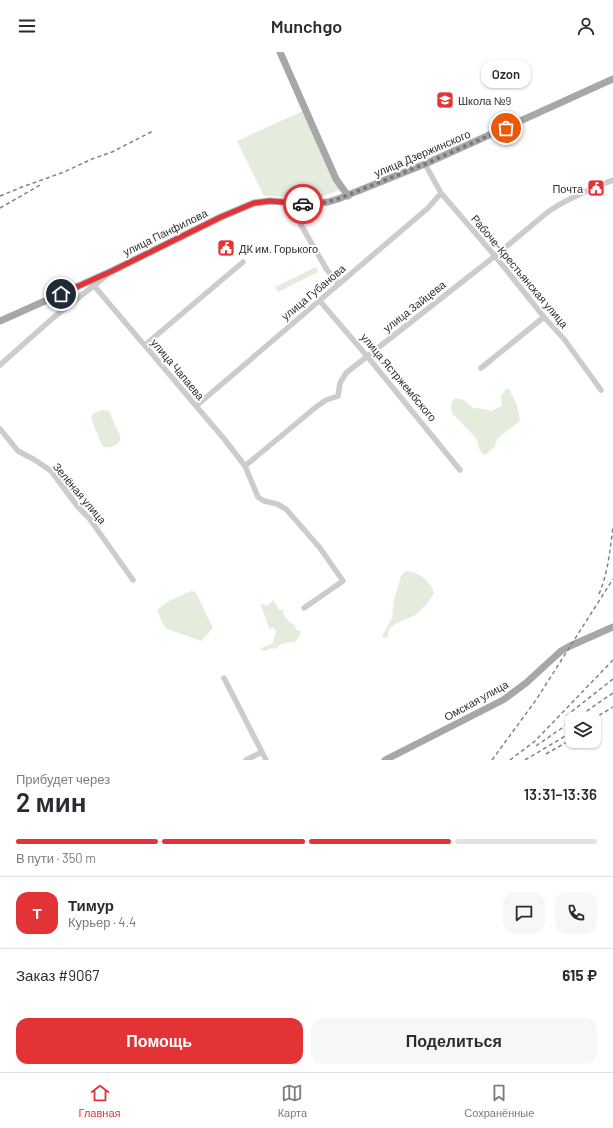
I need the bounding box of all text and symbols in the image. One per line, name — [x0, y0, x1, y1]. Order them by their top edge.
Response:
icon: menu — [16, 15, 38, 37]
text: Munchgo — [271, 15, 342, 37]
icon: person — [575, 15, 597, 37]
callout: Ozon — [481, 60, 531, 88]
text: Ozon — [492, 66, 520, 82]
school or university icon: Школа №9 — [435, 90, 455, 110]
place label: Школа №9 — [458, 94, 511, 107]
pin — [489, 111, 523, 145]
icon: bag — [495, 117, 517, 139]
street label: улица Дзержинского — [372, 127, 472, 179]
public building icon: Почта — [586, 178, 606, 198]
place label: Почта — [552, 182, 584, 195]
courier — [283, 184, 323, 224]
icon: car — [292, 193, 314, 215]
street label: улица Панфилова — [121, 206, 210, 258]
street label: Рабоче-Крестьянская улица — [469, 212, 572, 331]
public building icon: ДК им. Горького — [216, 238, 236, 258]
place label: ДК им. Горького — [239, 242, 318, 255]
street label: улица Губанова — [278, 261, 348, 323]
pin — [44, 277, 78, 311]
street label: улица Зайцева — [380, 277, 448, 334]
icon: home — [50, 283, 72, 305]
street label: улица Ястржембского — [358, 330, 440, 424]
street label: улица Чапаева — [149, 336, 208, 403]
street label: Зелёная улица — [51, 460, 110, 527]
street label: Омская улица — [442, 677, 511, 723]
map controls — [565, 712, 601, 748]
button: layers — [565, 712, 601, 748]
text: Прибудет через — [16, 771, 110, 787]
text: 13:31–13:36 — [524, 785, 597, 803]
text: 2 мин — [16, 786, 86, 817]
text: В пути · 350 m — [16, 850, 96, 866]
button: chat — [503, 892, 545, 934]
button: phone — [555, 892, 597, 934]
text: Тимур — [68, 896, 114, 914]
text: Т — [32, 904, 42, 922]
text: Курьер · 4.4 — [68, 914, 136, 930]
text: Заказ #9067 — [16, 966, 99, 984]
text: 615 ₽ — [562, 966, 597, 984]
button: Помощь — [16, 1018, 303, 1064]
button: Поделиться — [311, 1018, 597, 1064]
tab: Главная — [79, 1082, 120, 1119]
tab: Карта — [278, 1082, 307, 1119]
tab: Сохранённые — [464, 1082, 534, 1119]

